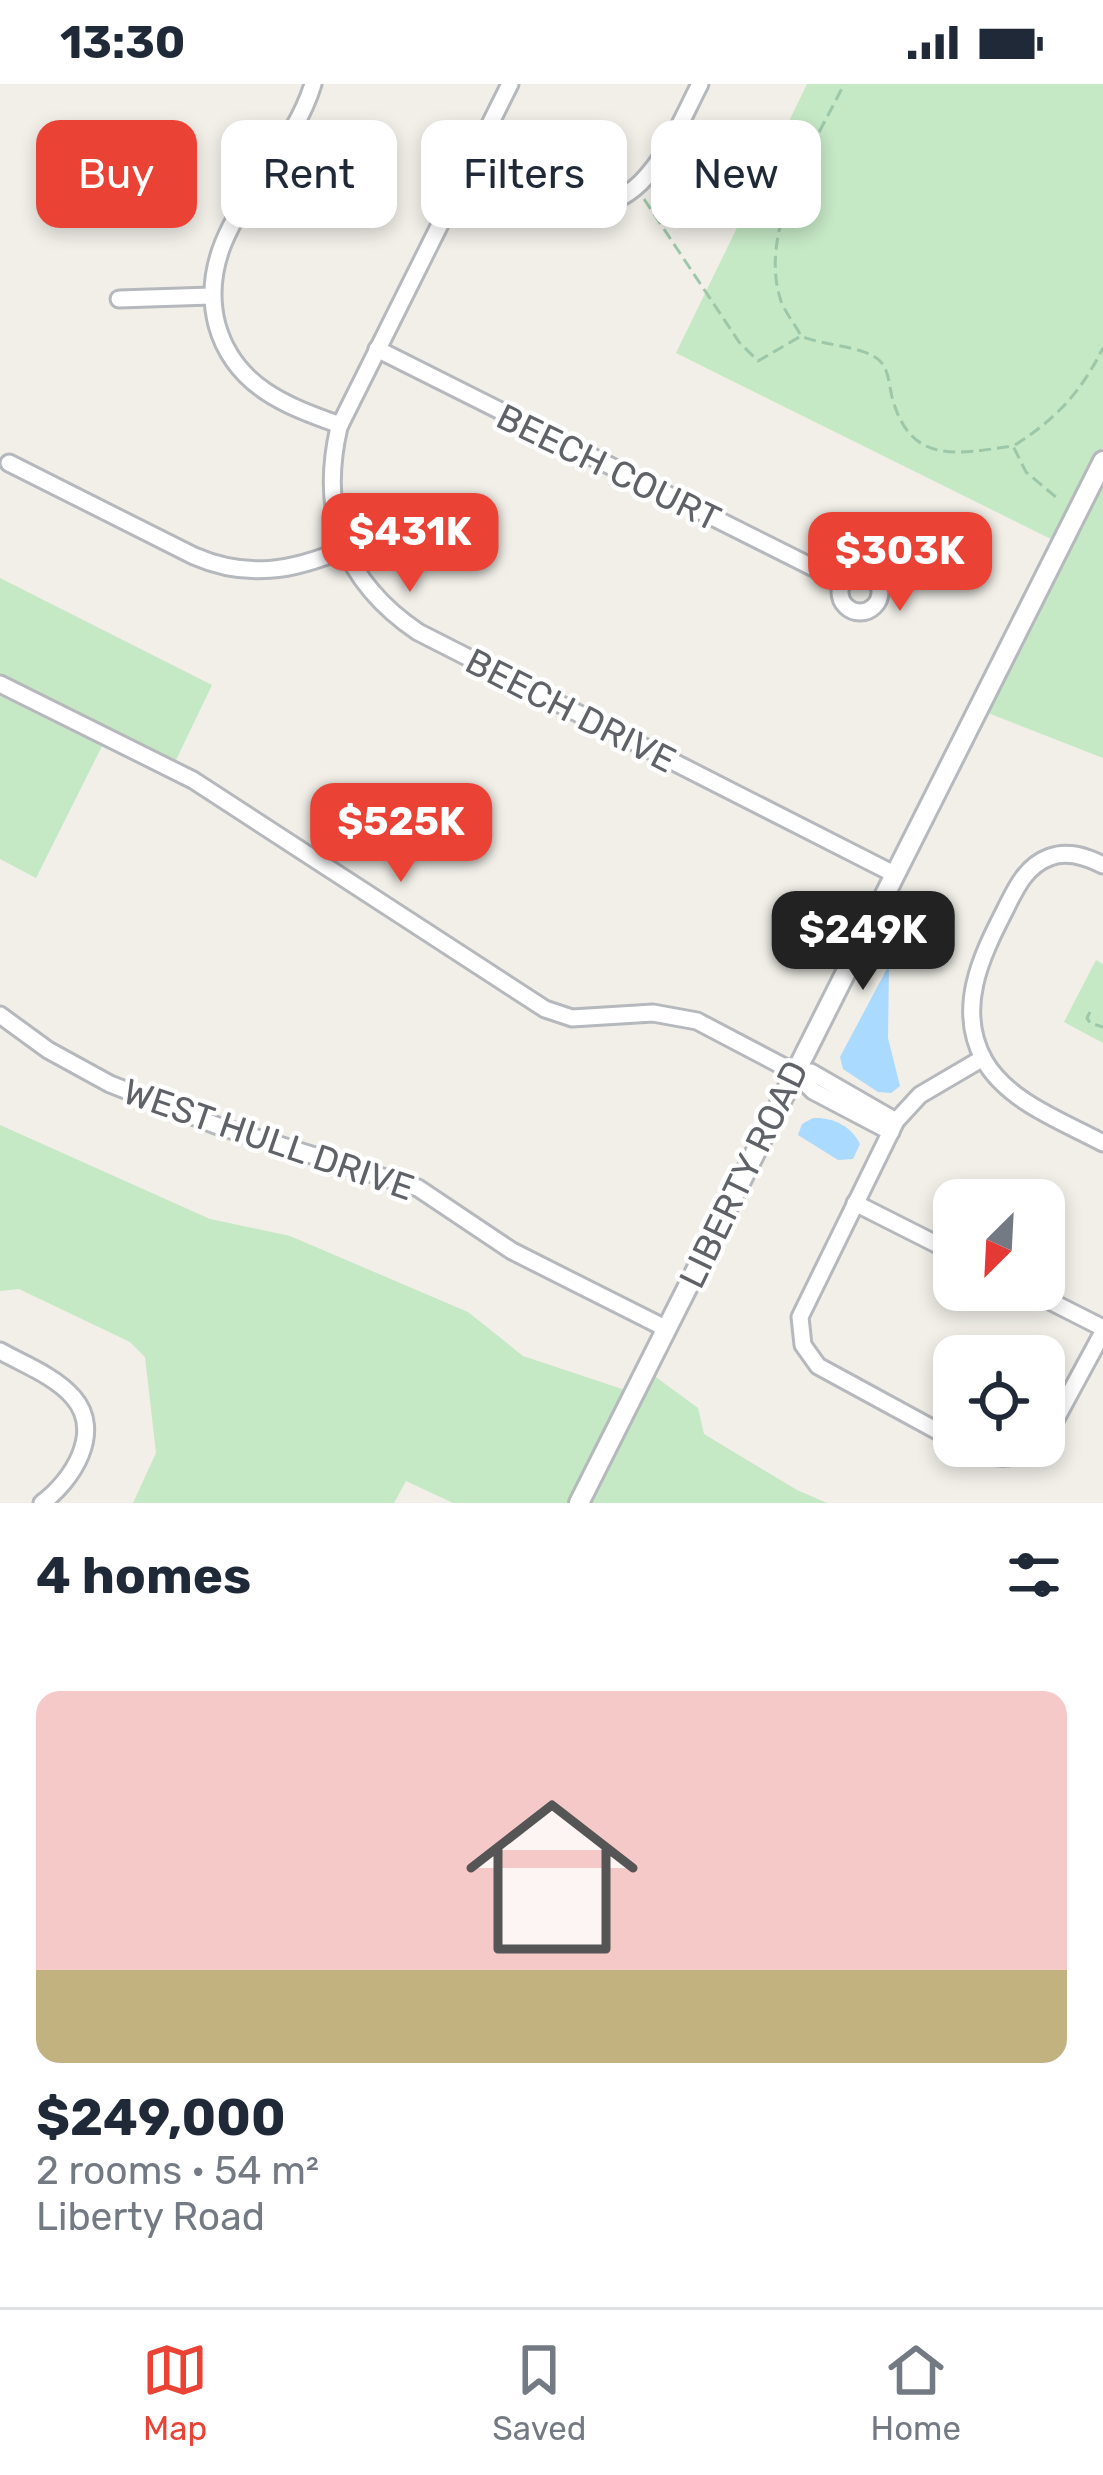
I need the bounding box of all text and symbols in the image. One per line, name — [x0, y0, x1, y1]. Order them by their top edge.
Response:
text: 13:30 — [60, 16, 185, 69]
chip: Buy — [36, 120, 197, 228]
chip: Rent — [221, 120, 397, 228]
chip: Filters — [421, 120, 627, 228]
chip: New — [651, 120, 821, 228]
street label: BEECH COURT — [490, 395, 728, 540]
pin: $431K — [326, 493, 494, 595]
text: $431K — [348, 509, 472, 555]
pin: $303K — [816, 512, 984, 614]
text: $303K — [835, 528, 965, 574]
street label: BEECH DRIVE — [459, 639, 683, 782]
pin: $525K — [317, 783, 485, 885]
text: $525K — [337, 799, 465, 845]
pin: $249K — [779, 891, 947, 993]
text: $249K — [799, 907, 927, 953]
street label: LIBERTY ROAD — [670, 1054, 817, 1295]
street label: WEST HULL DRIVE — [118, 1070, 420, 1209]
north arrow — [933, 1179, 1065, 1311]
map controls — [933, 1179, 1065, 1467]
button: locate — [933, 1335, 1065, 1467]
icon: filters — [1001, 1542, 1067, 1608]
text: 4 homes — [36, 1545, 251, 1606]
icon: home — [444, 1769, 660, 1985]
text: $249,000 — [36, 2087, 286, 2148]
text: 2 rooms · 54 m² — [36, 2148, 319, 2194]
text: Liberty Road — [36, 2194, 265, 2240]
tab: Map — [142, 2337, 208, 2448]
tab: Saved — [492, 2337, 586, 2448]
tab: Home — [871, 2337, 961, 2448]

